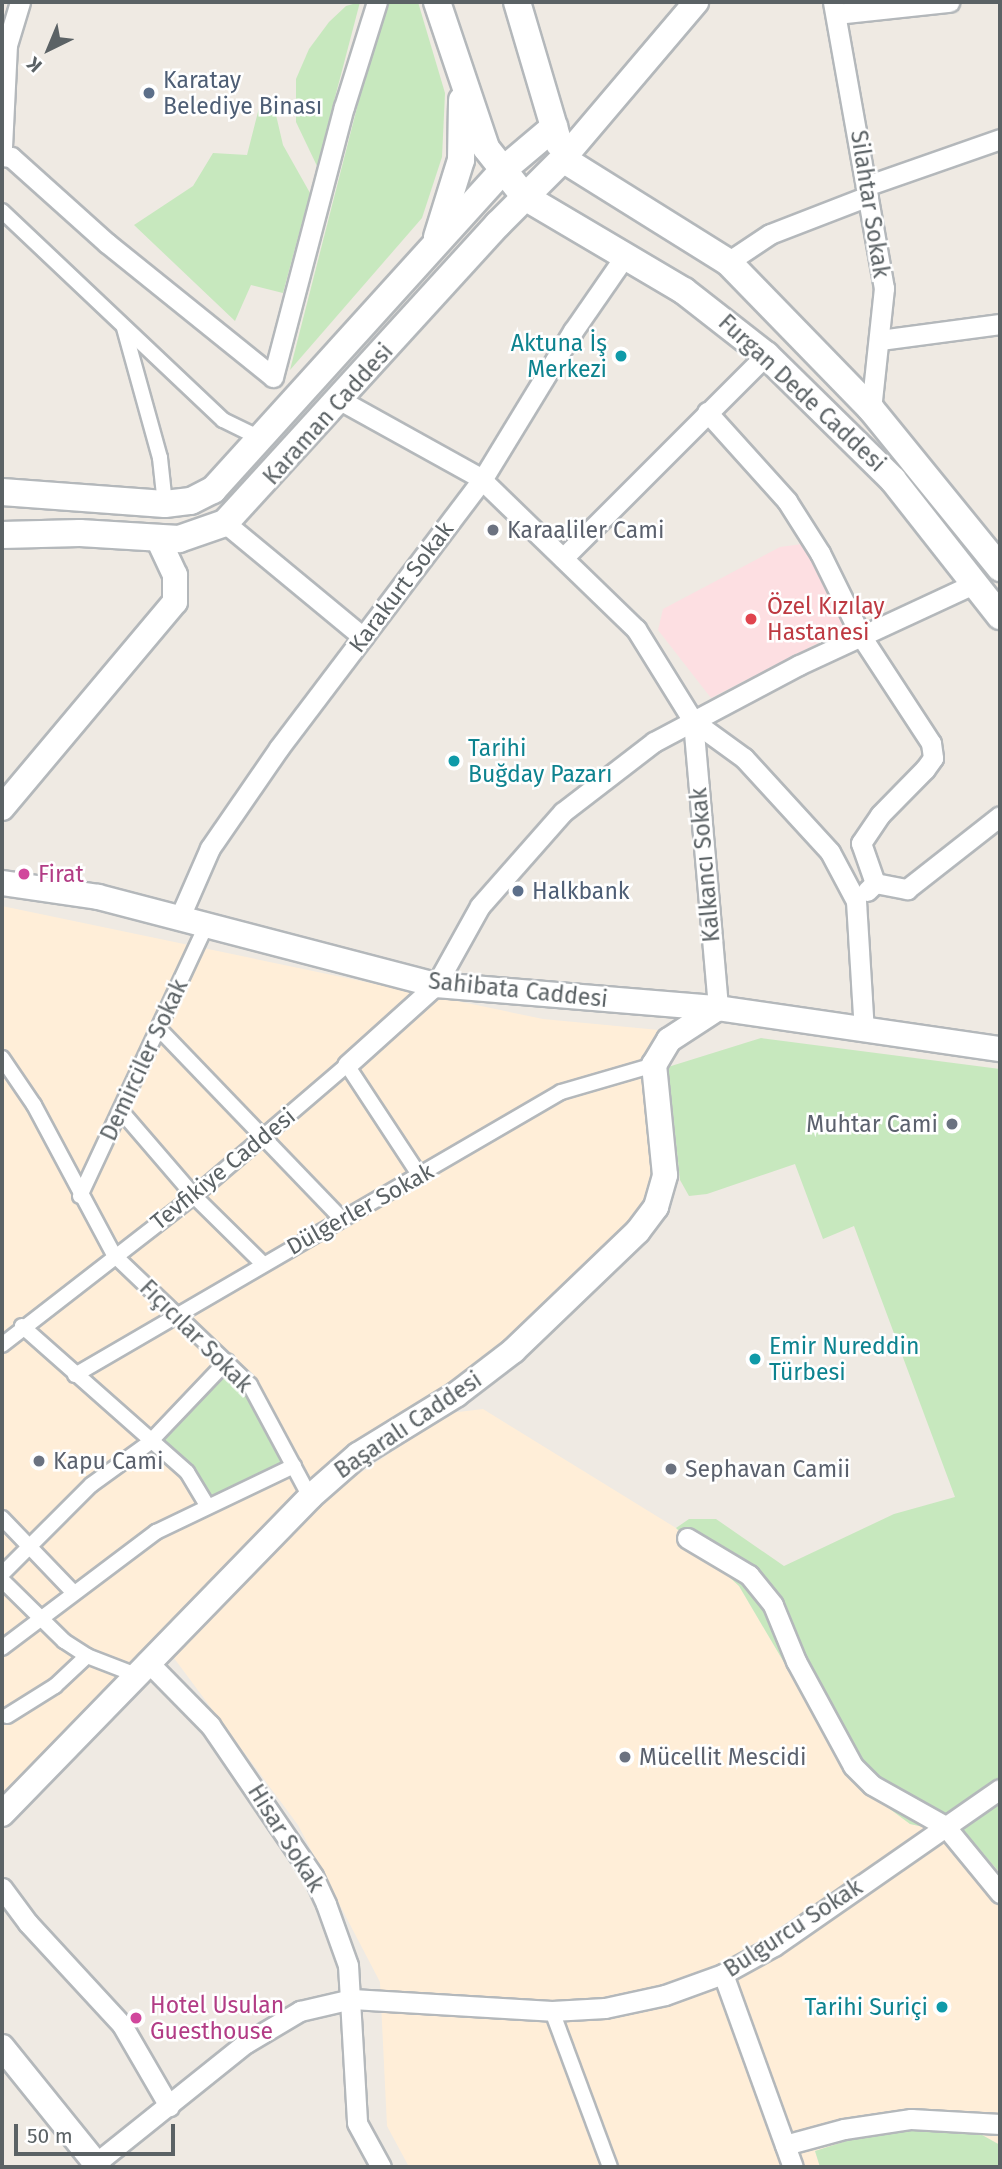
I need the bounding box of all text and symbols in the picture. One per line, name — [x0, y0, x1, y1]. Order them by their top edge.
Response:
north arrow — [14, 14, 84, 84]
text: K — [22, 52, 47, 77]
place label: Karatay Belediye Binası — [163, 66, 322, 120]
marker: Karatay Belediye Binası — [141, 85, 157, 101]
street label: Silahtar Sokak — [845, 128, 895, 280]
street label: Furgan Dede Caddesi — [713, 309, 891, 477]
place label: Aktuna İş Merkezi — [511, 329, 607, 383]
street label: Karaman Caddesi — [257, 338, 399, 490]
marker: Aktuna İş Merkezi — [613, 348, 629, 364]
street label: Karakurt Sokak — [343, 516, 459, 658]
place label: Karaaliler Cami — [507, 516, 664, 544]
marker: Karaaliler Cami — [485, 522, 501, 538]
place label: Özel Kızılay Hastanesi — [767, 592, 885, 646]
marker: Özel Kızılay Hastanesi — [741, 609, 761, 629]
place label: Tarihi Buğday Pazarı — [468, 734, 612, 788]
marker: Tarihi Buğday Pazarı — [446, 753, 462, 769]
street label: Kalkancı Sokak — [684, 787, 726, 943]
place label: Firat — [38, 860, 84, 888]
marker: Firat — [16, 866, 32, 882]
place label: Halkbank — [532, 877, 630, 905]
marker: Halkbank — [510, 883, 526, 899]
street label: Sahibata Caddesi — [427, 967, 609, 1013]
street label: Demirciler Sokak — [95, 975, 193, 1145]
street label: Tevfikiye Caddesi — [145, 1102, 301, 1236]
place label: Muhtar Cami — [806, 1110, 938, 1138]
marker: Muhtar Cami — [944, 1116, 960, 1132]
street label: Dülgerler Sokak — [282, 1157, 438, 1261]
street label: Fıçıcılar Sokak — [134, 1274, 258, 1398]
place label: Emir Nureddin Türbesi — [769, 1332, 920, 1386]
marker: Emir Nureddin Türbesi — [747, 1351, 763, 1367]
street label: Başaralı Caddesi — [329, 1366, 487, 1484]
place label: Kapu Cami — [53, 1447, 163, 1475]
marker: Kapu Cami — [31, 1453, 47, 1469]
place label: Sephavan Camii — [685, 1455, 850, 1483]
marker: Sephavan Camii — [663, 1461, 679, 1477]
place label: Mücellit Mescidi — [639, 1743, 807, 1771]
marker: Mücellit Mescidi — [617, 1749, 633, 1765]
street label: Hisar Sokak — [242, 1779, 330, 1897]
street label: Bulgurcu Sokak — [719, 1873, 867, 1983]
place label: Hotel Usulan Guesthouse — [150, 1991, 284, 2045]
place label: Tarihi Suriçi — [805, 1993, 928, 2021]
marker: Tarihi Suriçi — [934, 1999, 950, 2015]
marker: Hotel Usulan Guesthouse — [128, 2010, 144, 2026]
scale bar — [18, 2110, 178, 2154]
text: 50 m — [27, 2123, 73, 2149]

